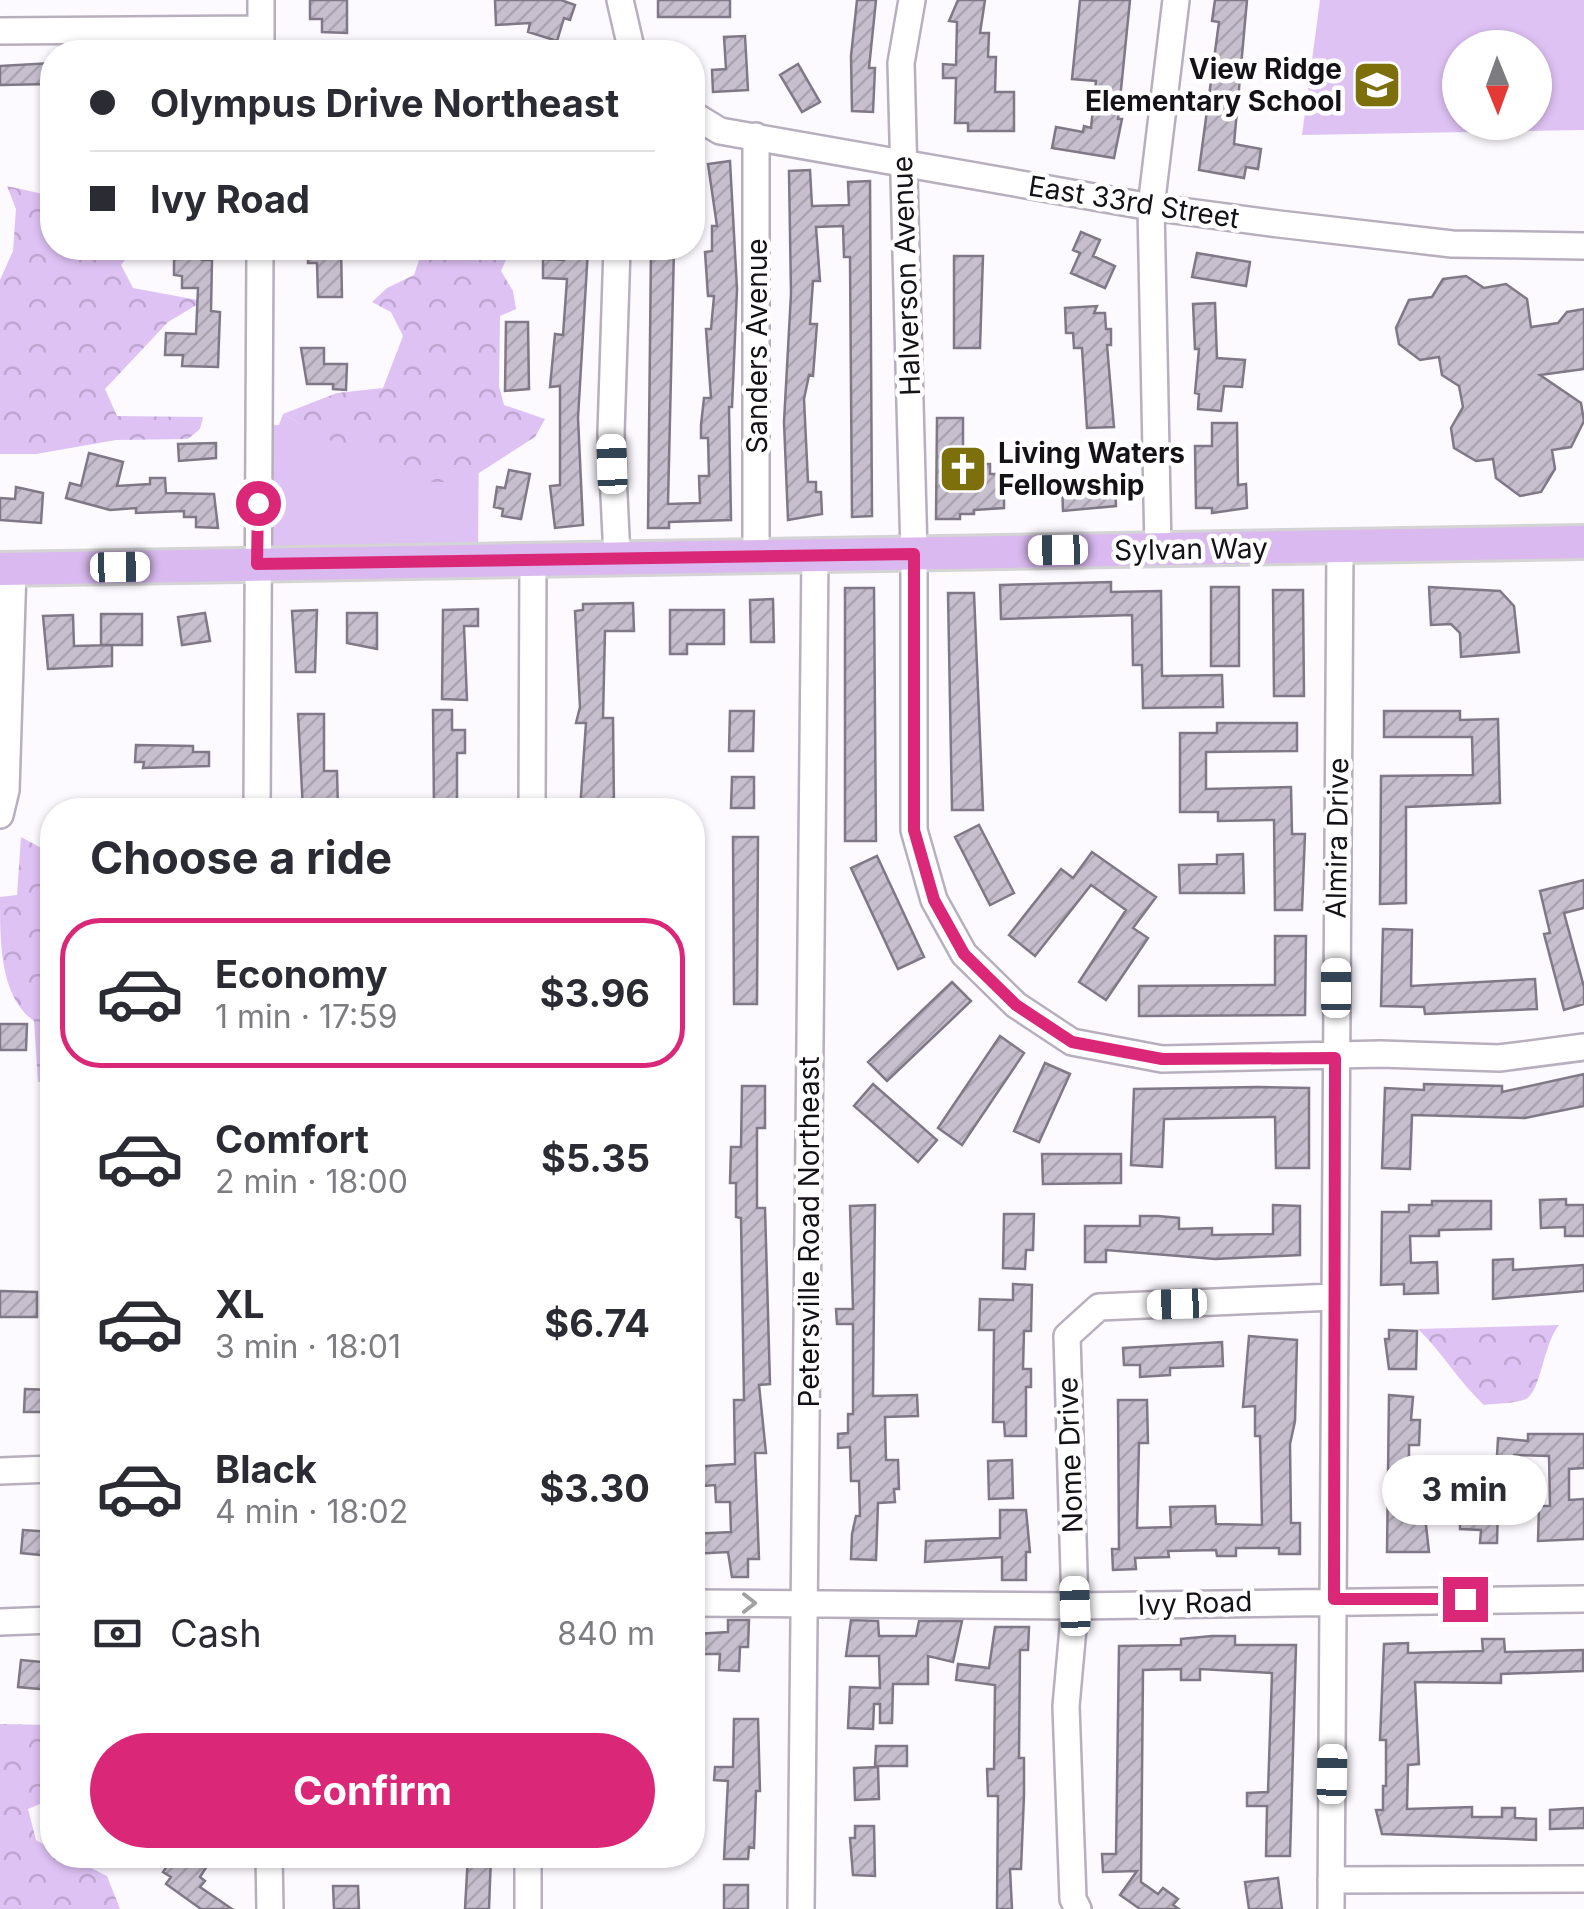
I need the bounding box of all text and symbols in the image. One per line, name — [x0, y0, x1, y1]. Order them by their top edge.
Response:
north arrow — [1442, 30, 1552, 140]
map controls — [1442, 30, 1552, 140]
place label: View Ridge Elementary School — [1085, 52, 1342, 118]
school or university icon: View Ridge Elementary School — [1351, 59, 1403, 111]
text: Olympus Drive Northeast — [150, 80, 619, 126]
street label: Halverson Avenue — [885, 156, 927, 396]
street label: East 33rd Street — [1026, 169, 1242, 235]
text: Ivy Road — [150, 176, 310, 222]
street label: Sanders Avenue — [740, 238, 774, 454]
car — [596, 433, 628, 495]
place label: Living Waters Fellowship — [998, 436, 1185, 502]
church icon: Living Waters Fellowship — [937, 443, 989, 495]
route start — [236, 481, 281, 526]
street label: Sylvan Way — [1114, 531, 1268, 567]
car — [1028, 534, 1088, 566]
car — [90, 551, 150, 583]
street label: Almira Drive — [1319, 757, 1355, 919]
text: Choose a ride — [90, 830, 392, 885]
icon: car — [95, 948, 185, 1038]
text: Economy — [215, 951, 388, 997]
car — [1321, 958, 1351, 1018]
text: $3.96 — [540, 970, 650, 1016]
text: 1 min · 17:59 — [215, 997, 397, 1036]
street label: Petersville Road Northeast — [792, 1056, 826, 1408]
icon: car — [95, 1113, 185, 1203]
text: Comfort — [215, 1116, 369, 1162]
text: $5.35 — [541, 1135, 650, 1181]
text: 2 min · 18:00 — [215, 1162, 408, 1201]
icon: car — [95, 1278, 185, 1368]
text: XL — [215, 1281, 265, 1327]
car — [1146, 1288, 1208, 1320]
text: $6.74 — [544, 1300, 650, 1346]
text: 3 min · 18:01 — [215, 1327, 401, 1366]
street label: Nome Drive — [1050, 1376, 1090, 1534]
icon: car — [95, 1443, 185, 1533]
text: Black — [215, 1446, 317, 1492]
callout: 3 min — [1382, 1454, 1548, 1524]
text: $3.30 — [539, 1465, 650, 1511]
text: 3 min — [1421, 1470, 1508, 1509]
text: 4 min · 18:02 — [215, 1492, 408, 1531]
car — [1059, 1575, 1091, 1637]
route end — [1443, 1577, 1488, 1622]
street label: Ivy Road — [1137, 1584, 1253, 1622]
one-way arrow — [742, 1592, 758, 1614]
icon: cash — [90, 1606, 145, 1661]
text: Cash — [170, 1610, 262, 1656]
text: 840 m — [557, 1614, 655, 1653]
button: Confirm — [90, 1733, 655, 1848]
car — [1316, 1744, 1348, 1804]

